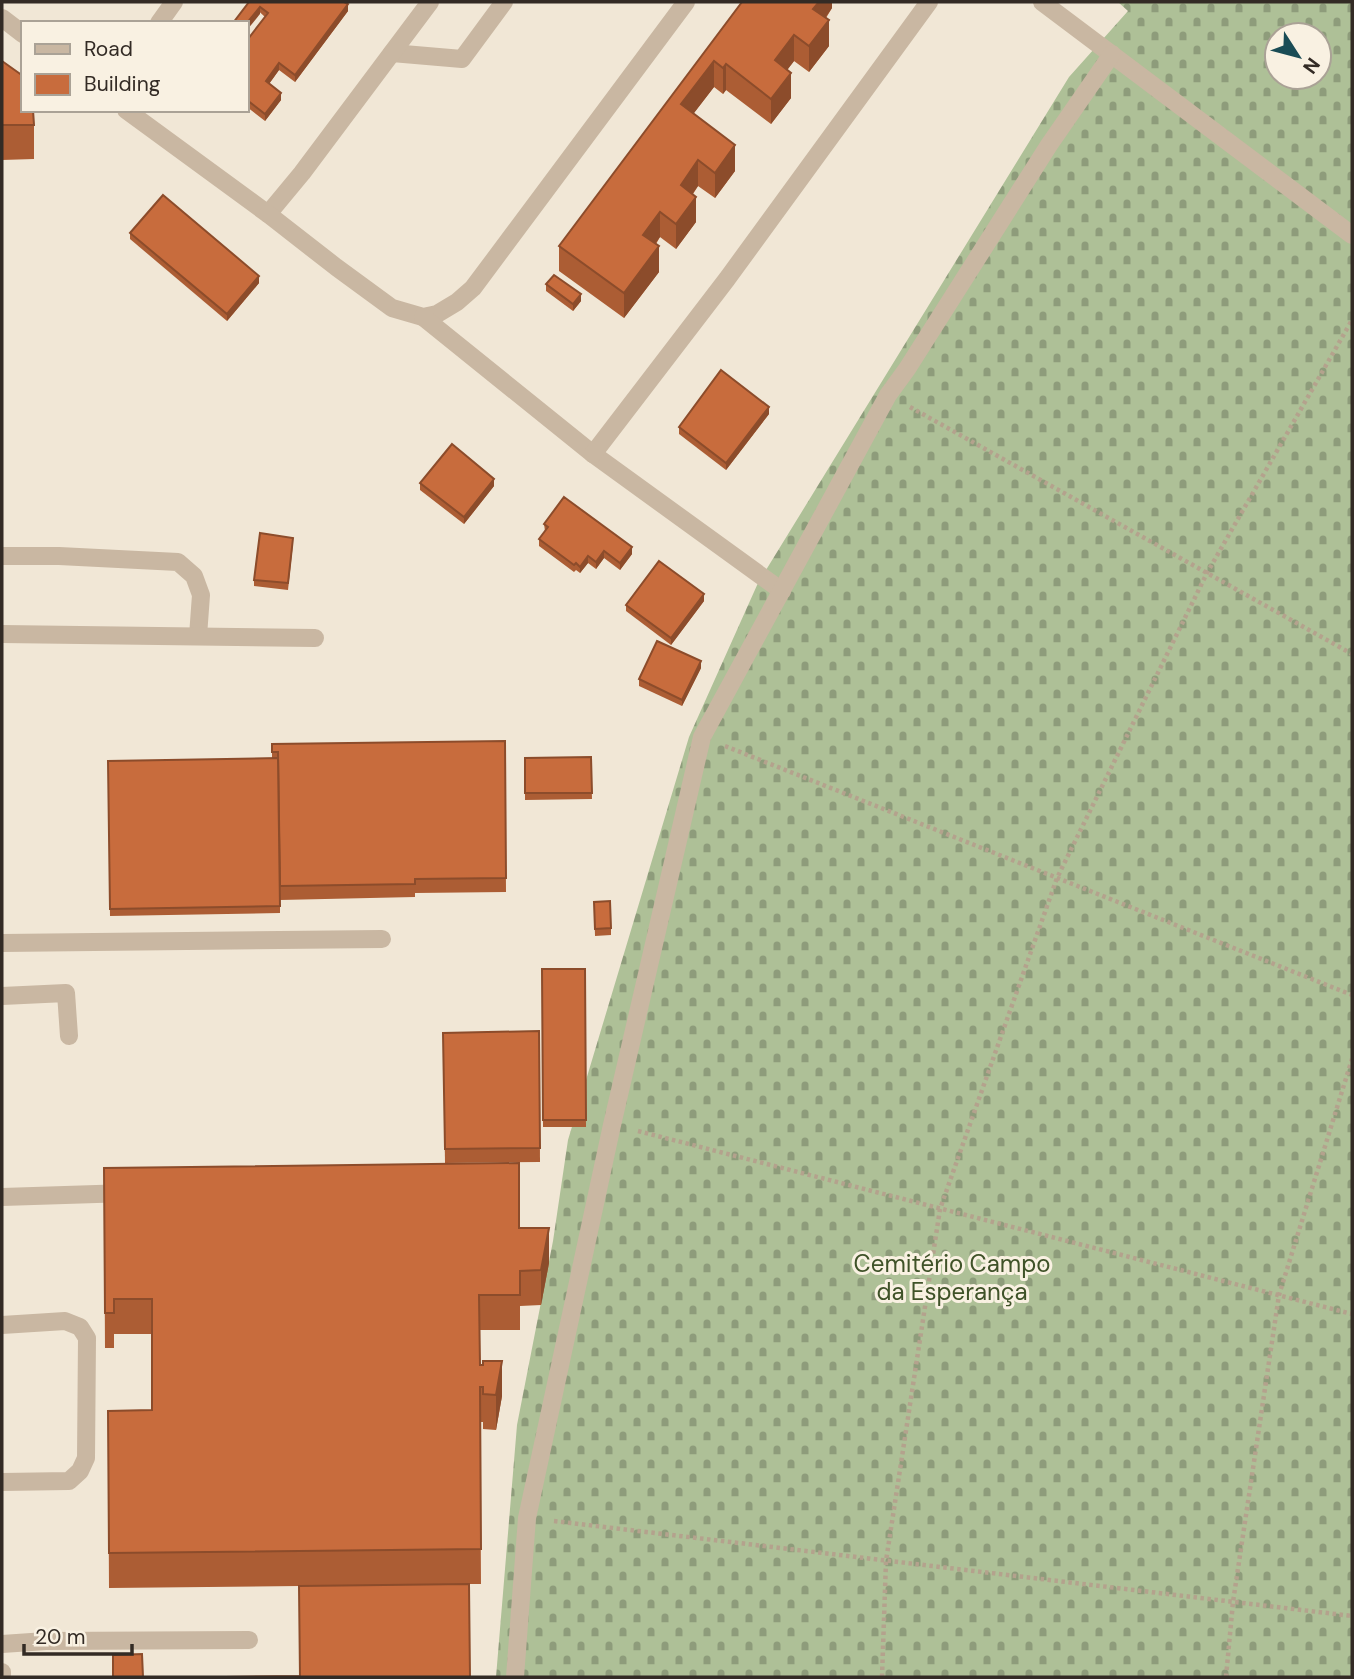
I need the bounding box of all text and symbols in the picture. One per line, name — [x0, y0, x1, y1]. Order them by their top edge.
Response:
legend — [21, 21, 248, 112]
north arrow — [1263, 21, 1333, 91]
text: Road — [84, 35, 133, 63]
text: N — [1297, 53, 1326, 79]
text: Building — [84, 70, 161, 98]
park label: Cemitério Campo da Esperança — [854, 1248, 1050, 1307]
scale bar — [24, 1612, 133, 1656]
text: 20 m — [35, 1623, 86, 1651]

